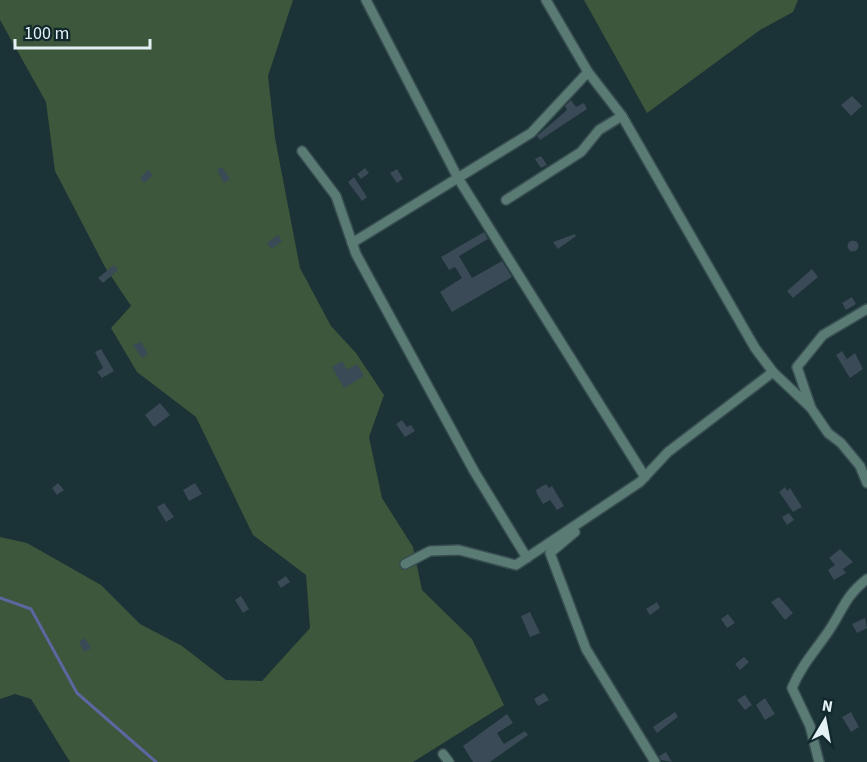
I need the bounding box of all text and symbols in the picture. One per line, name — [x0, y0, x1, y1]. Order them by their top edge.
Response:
scale bar — [15, 12, 150, 50]
text: 100 m — [24, 21, 69, 46]
north arrow — [795, 690, 855, 750]
text: N — [820, 694, 835, 718]

